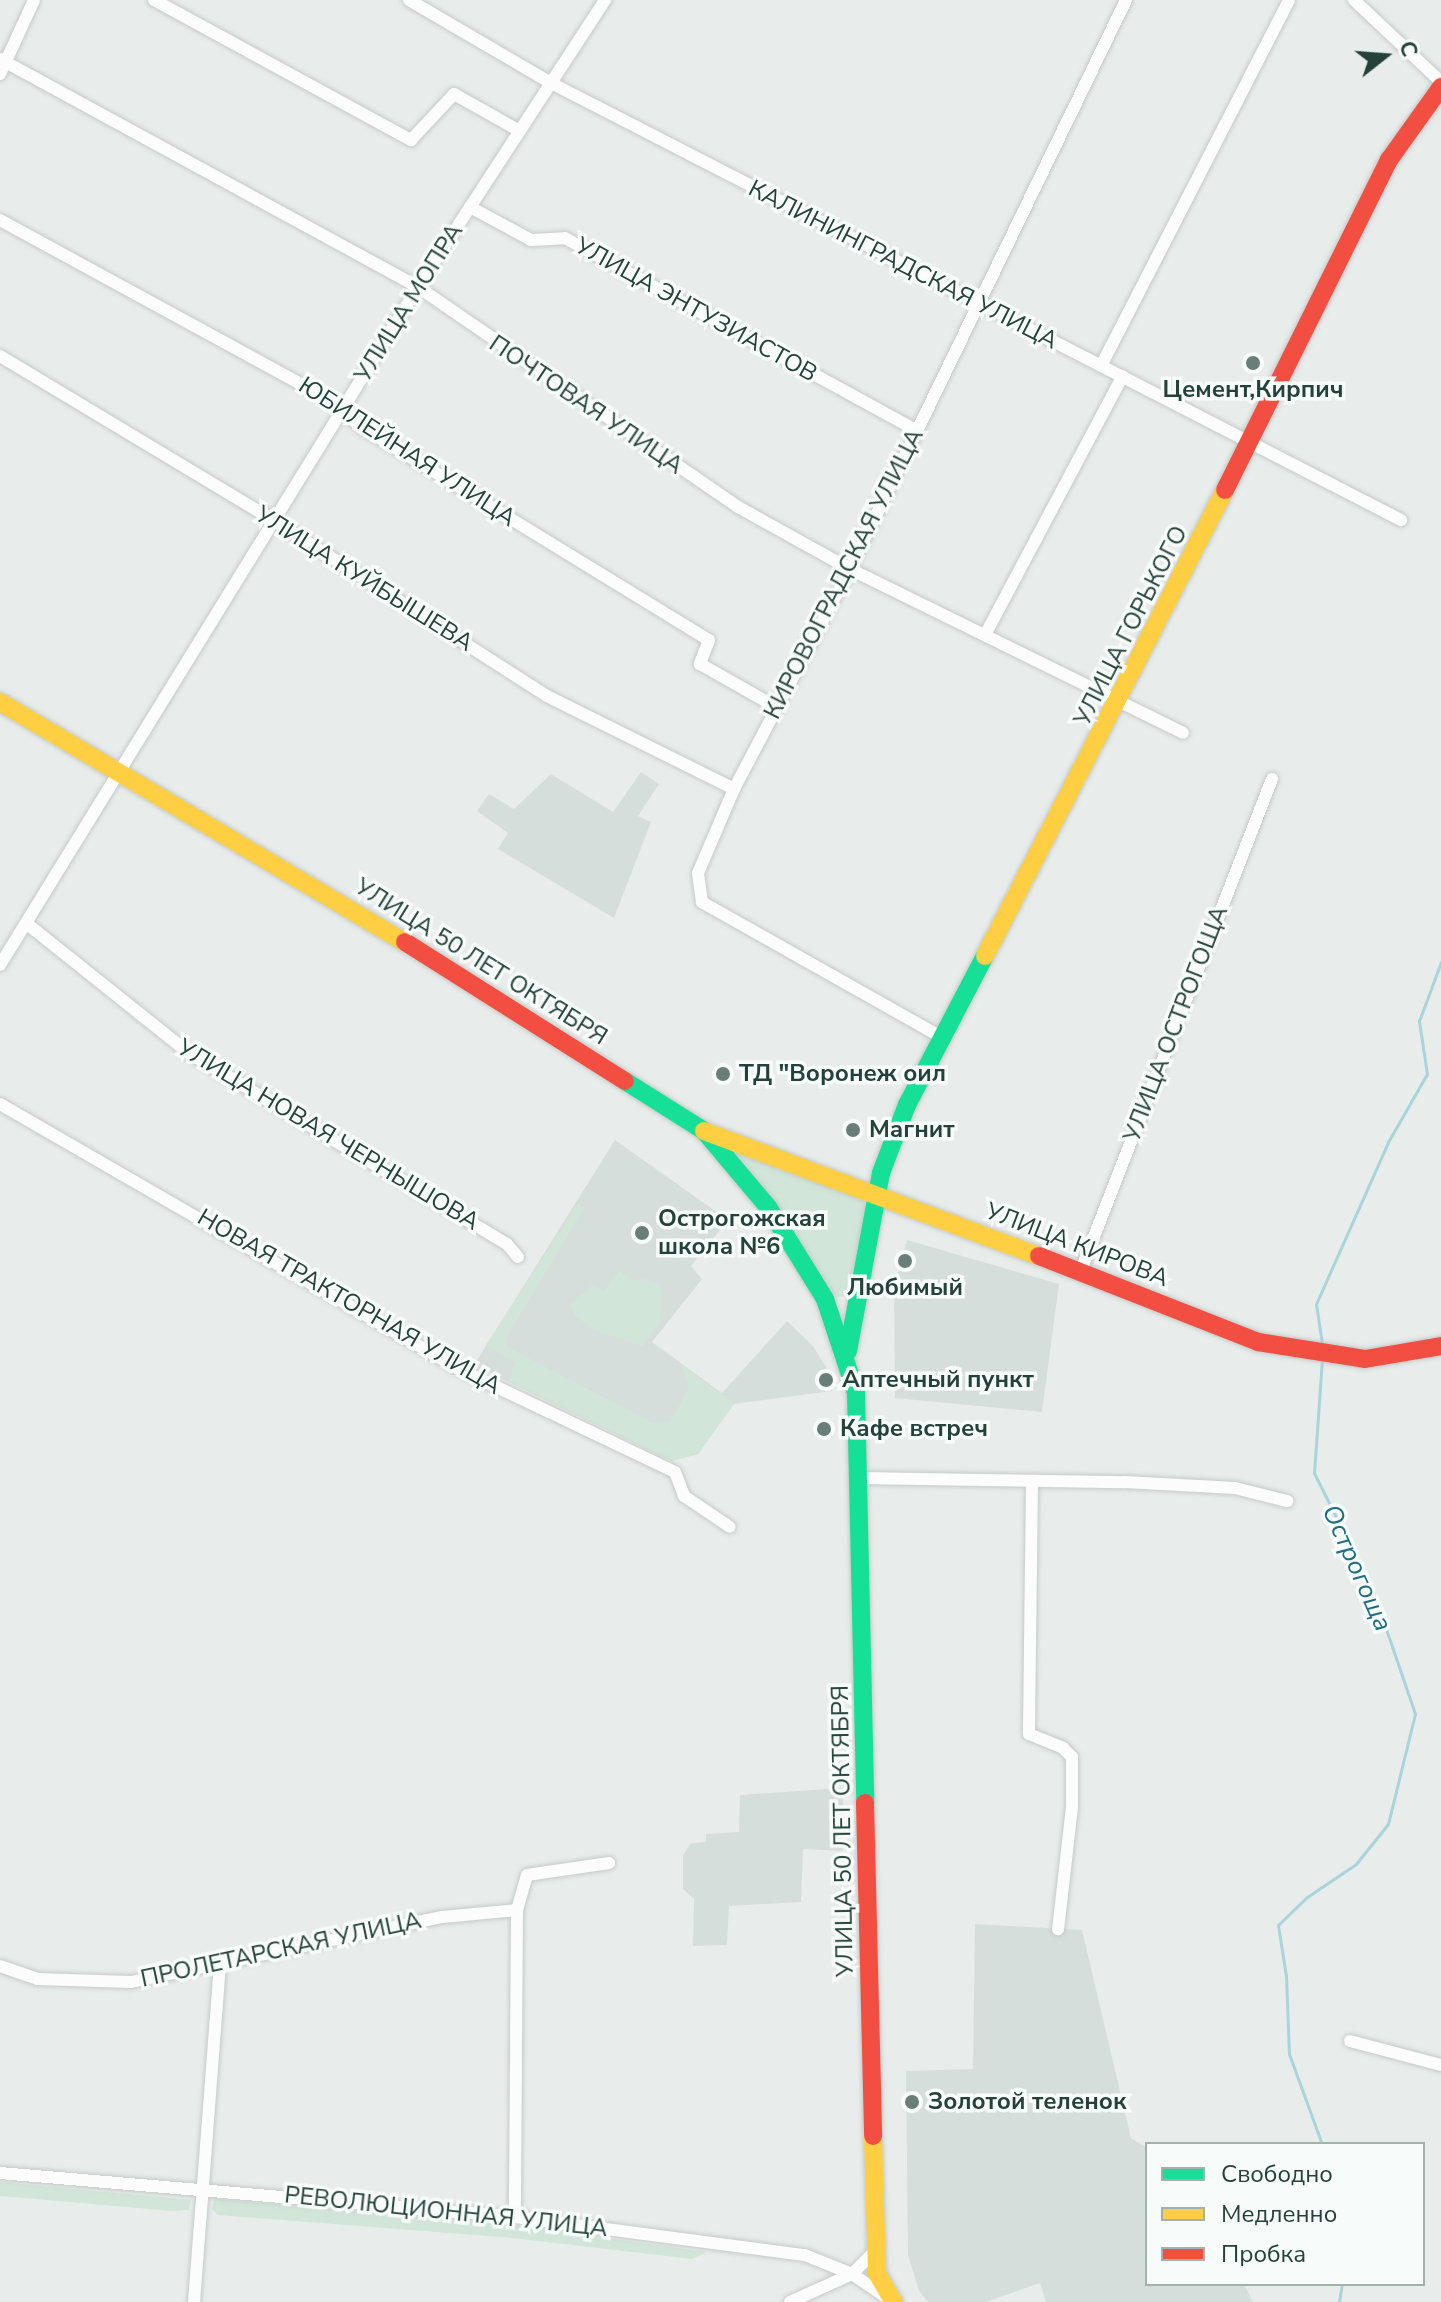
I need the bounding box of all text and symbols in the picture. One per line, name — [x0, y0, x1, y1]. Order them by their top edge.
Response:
north arrow — [1345, 16, 1425, 96]
text: С — [1391, 37, 1424, 61]
street label: КАЛИНИНГРАДСКАЯ УЛИЦА — [744, 174, 1062, 356]
street label: УЛИЦА МОПРА — [349, 218, 469, 388]
street label: УЛИЦА ЭНТУЗИАСТОВ — [570, 231, 822, 389]
street label: ПОЧТОВАЯ УЛИЦА — [484, 329, 688, 481]
marker: Цемент,Кирпич — [1244, 354, 1262, 372]
street label: ЮБИЛЕЙНАЯ УЛИЦА — [293, 371, 521, 533]
place label: Цемент,Кирпич — [1162, 376, 1344, 404]
street label: КИРОВОГРАДСКАЯ УЛИЦА — [758, 424, 930, 724]
street label: УЛИЦА КУЙБЫШЕВА — [250, 500, 478, 658]
street label: УЛИЦА ГОРЬКОГО — [1068, 521, 1194, 731]
street label: УЛИЦА 50 ЛЕТ ОКТЯБРЯ — [350, 872, 612, 1052]
street label: УЛИЦА ОСТРОГОЩА — [1118, 902, 1234, 1146]
street label: УЛИЦА НОВАЯ ЧЕРНЫШОВА — [172, 1033, 484, 1237]
place label: ТД "Воронеж оил — [739, 1060, 946, 1088]
marker: ТД "Воронеж оил — [714, 1065, 732, 1083]
place label: Магнит — [869, 1116, 955, 1144]
marker: Магнит — [844, 1121, 862, 1139]
street label: УЛИЦА КИРОВА — [981, 1197, 1173, 1293]
street label: НОВАЯ ТРАКТОРНАЯ УЛИЦА — [192, 1203, 506, 1401]
place label: Острогожская школа №6 — [658, 1205, 826, 1261]
marker: Острогожская школа №6 — [633, 1224, 651, 1242]
marker: Любимый — [896, 1252, 914, 1270]
place label: Любимый — [847, 1274, 963, 1302]
place label: Аптечный пункт — [842, 1366, 1034, 1394]
marker: Аптечный пункт — [817, 1371, 835, 1389]
place label: Кафе встреч — [840, 1415, 988, 1443]
marker: Кафе встреч — [815, 1420, 833, 1438]
water label: Острогоща — [1315, 1500, 1399, 1636]
street label: УЛИЦА 50 ЛЕТ ОКТЯБРЯ — [826, 1685, 860, 1977]
street label: ПРОЛЕТАРСКАЯ УЛИЦА — [138, 1906, 424, 1994]
place label: Золотой теленок — [928, 2088, 1126, 2116]
marker: Золотой теленок — [903, 2093, 921, 2111]
legend — [1145, 2142, 1425, 2286]
text: Свободно — [1221, 2158, 1333, 2190]
street label: РЕВОЛЮЦИОННАЯ УЛИЦА — [283, 2181, 609, 2243]
text: Медленно — [1221, 2198, 1337, 2230]
text: Пробка — [1221, 2238, 1306, 2270]

